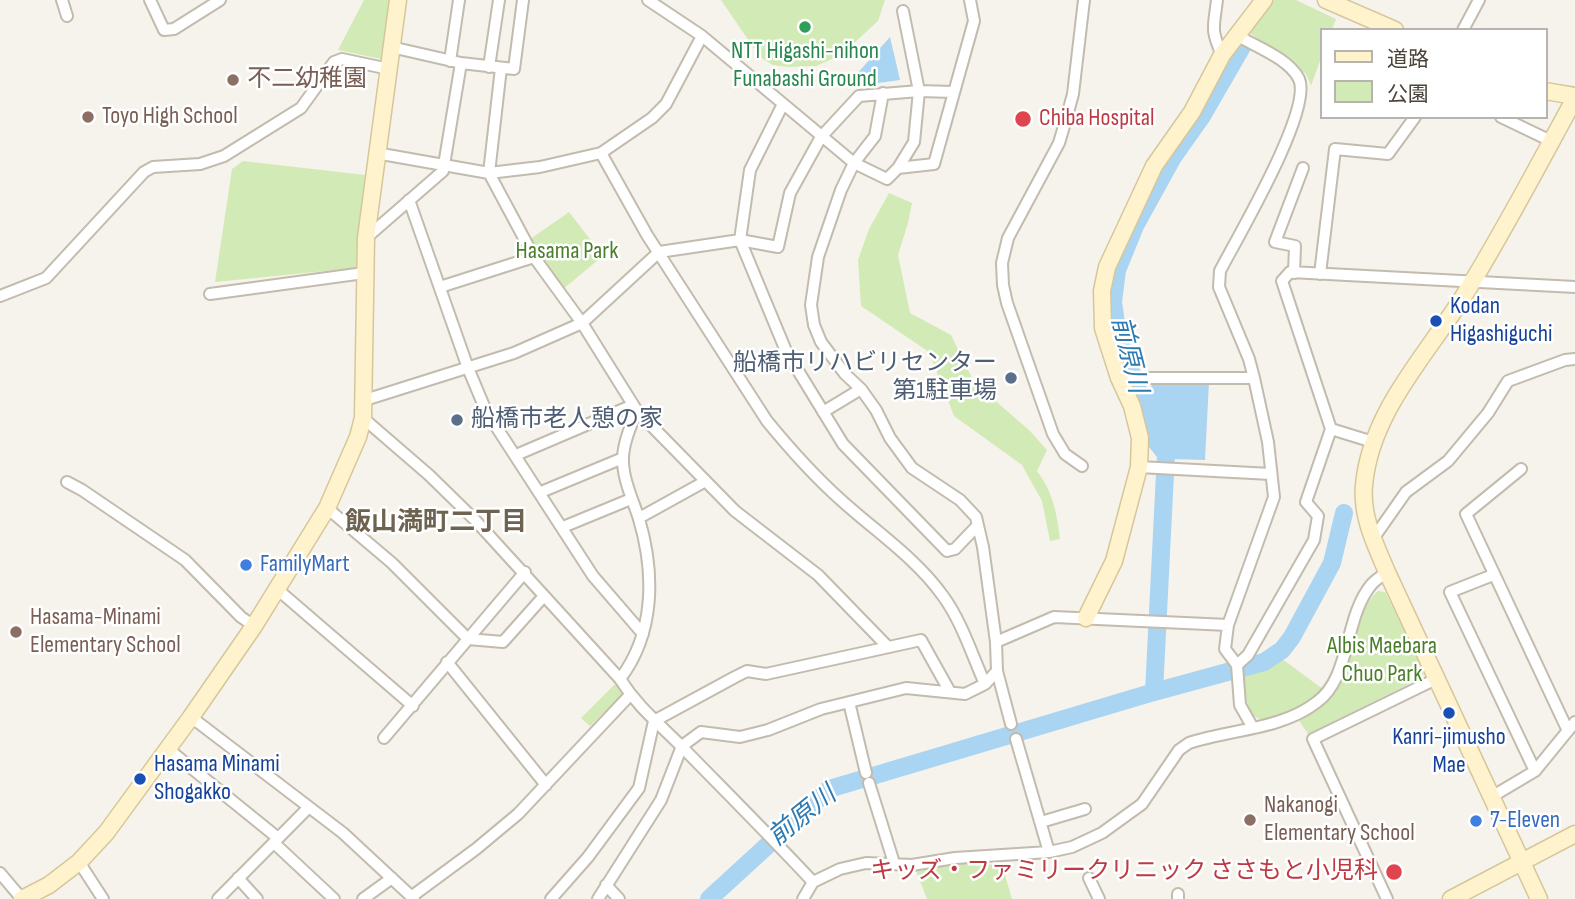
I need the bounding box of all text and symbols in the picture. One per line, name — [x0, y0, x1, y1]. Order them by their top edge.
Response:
marker: NTT Higashi-nihon Funabashi Ground — [797, 19, 813, 35]
legend — [1320, 28, 1547, 119]
place label: NTT Higashi-nihon Funabashi Ground — [731, 38, 879, 94]
text: 道路 — [1387, 47, 1429, 72]
place label: 不二幼稚園 — [247, 66, 367, 94]
marker: 不二幼稚園 — [225, 72, 241, 88]
text: 公園 — [1387, 82, 1429, 107]
place label: Toyo High School — [102, 103, 238, 131]
place label: Chiba Hospital — [1039, 105, 1154, 133]
marker: Toyo High School — [80, 109, 96, 125]
marker: Chiba Hospital — [1013, 109, 1033, 129]
park label: Hasama Park — [516, 238, 618, 266]
place label: Kodan Higashiguchi — [1450, 293, 1552, 349]
water label: 前原川 — [1103, 313, 1153, 397]
marker: Kodan Higashiguchi — [1428, 313, 1444, 329]
place label: 船橋市リハビリセンター 第1駐車場 — [733, 350, 997, 406]
marker: 船橋市リハビリセンター 第1駐車場 — [1003, 370, 1019, 386]
place label: 船橋市老人憩の家 — [471, 406, 663, 434]
marker: 船橋市老人憩の家 — [449, 412, 465, 428]
district label: 飯山満町二丁目 — [345, 507, 527, 539]
place label: FamilyMart — [260, 551, 349, 579]
marker: FamilyMart — [238, 557, 254, 573]
place label: Hasama-Minami Elementary School — [30, 604, 181, 660]
marker: Hasama-Minami Elementary School — [8, 624, 24, 640]
park label: Albis Maebara Chuo Park — [1327, 633, 1437, 689]
marker: Kanri-jimusho Mae — [1441, 705, 1457, 721]
place label: Kanri-jimusho Mae — [1392, 724, 1506, 780]
place label: Hasama Minami Shogakko — [154, 751, 280, 807]
marker: Hasama Minami Shogakko — [132, 771, 148, 787]
water label: 前原川 — [763, 780, 843, 854]
place label: Nakanogi Elementary School — [1264, 792, 1415, 848]
place label: 7-Eleven — [1490, 807, 1560, 835]
marker: Nakanogi Elementary School — [1242, 812, 1258, 828]
marker: 7-Eleven — [1468, 813, 1484, 829]
place label: キッズ・ファミリークリニック ささもと小児科 — [870, 858, 1378, 886]
marker: キッズ・ファミリークリニック ささもと小児科 — [1384, 862, 1404, 882]

